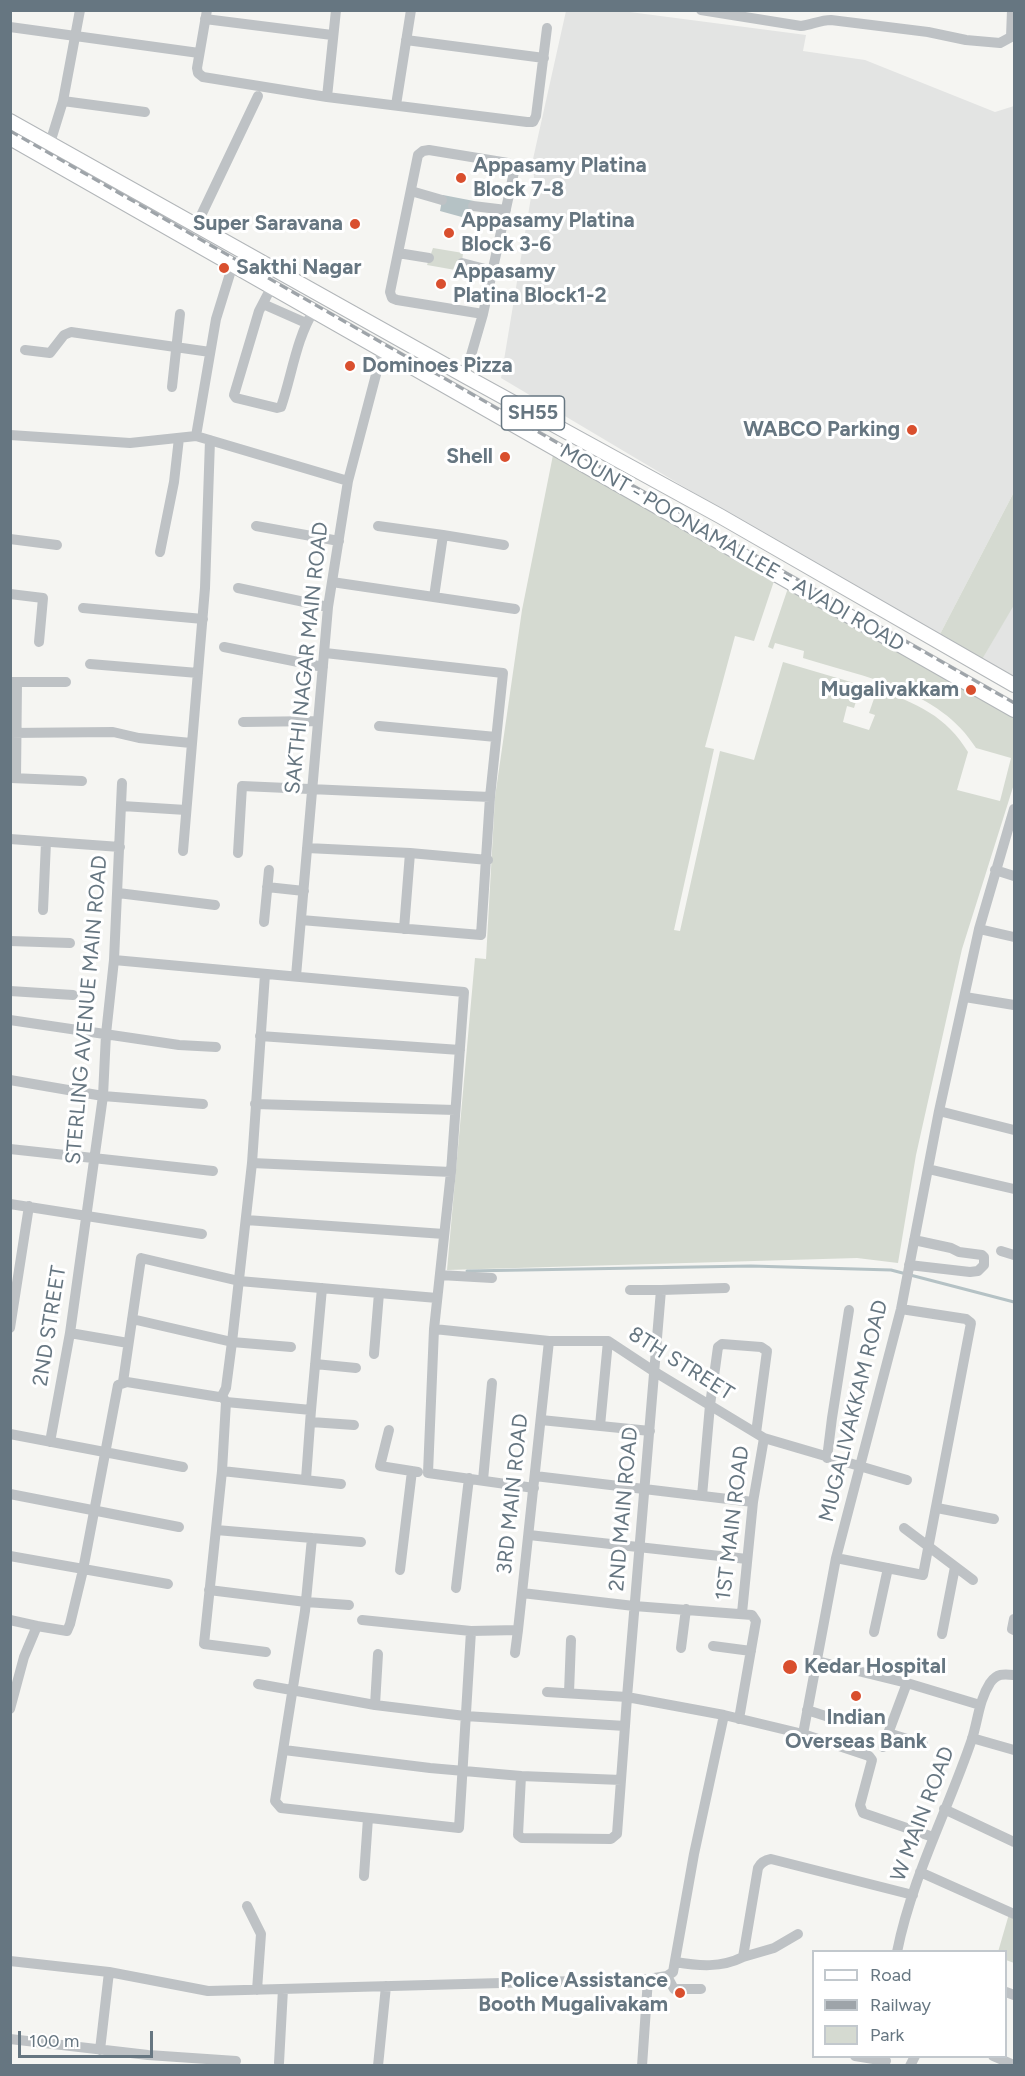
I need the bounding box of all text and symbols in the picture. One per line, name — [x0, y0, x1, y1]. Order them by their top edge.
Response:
place label: Appasamy Platina Block 7-8 — [473, 153, 647, 203]
marker: Appasamy Platina Block 7-8 — [454, 171, 468, 185]
place label: Appasamy Platina Block 3-6 — [461, 208, 635, 258]
place label: Super Saravana — [193, 211, 343, 237]
marker: Super Saravana — [348, 217, 362, 231]
marker: Appasamy Platina Block 3-6 — [442, 226, 456, 240]
place label: Sakthi Nagar — [236, 255, 361, 281]
place label: Appasamy Platina Block1-2 — [453, 259, 607, 309]
marker: Sakthi Nagar — [217, 261, 231, 275]
marker: Appasamy Platina Block1-2 — [434, 277, 448, 291]
place label: Dominoes Pizza — [362, 353, 513, 379]
marker: Dominoes Pizza — [343, 359, 357, 373]
road number: SH55 — [502, 396, 564, 430]
place label: WABCO Parking — [743, 417, 900, 443]
marker: WABCO Parking — [905, 423, 919, 437]
street label: MOUNT - POONAMALLEE - AVADI ROAD — [555, 439, 909, 657]
place label: Shell — [446, 444, 493, 470]
marker: Shell — [498, 450, 512, 464]
street label: SAKTHI NAGAR MAIN ROAD — [280, 521, 334, 795]
place label: Mugalivakkam — [821, 677, 959, 703]
marker: Mugalivakkam — [964, 683, 978, 697]
street label: STERLING AVENUE MAIN ROAD — [61, 854, 113, 1166]
street label: 2ND STREET — [28, 1264, 72, 1388]
street label: MUGALIVAKKAM ROAD — [814, 1297, 894, 1525]
street label: 8TH STREET — [624, 1322, 738, 1406]
street label: 3RD MAIN ROAD — [492, 1412, 534, 1576]
street label: 2ND MAIN ROAD — [604, 1426, 644, 1592]
street label: 1ST MAIN ROAD — [711, 1444, 755, 1602]
place label: Kedar Hospital — [804, 1654, 946, 1680]
marker: Kedar Hospital — [781, 1658, 799, 1676]
marker: Indian Overseas Bank — [849, 1689, 863, 1703]
place label: Indian Overseas Bank — [785, 1705, 927, 1755]
street label: W MAIN ROAD — [886, 1743, 960, 1885]
legend — [812, 1950, 1007, 2058]
text: Road — [870, 1964, 911, 1986]
place label: Police Assistance Booth Mugalivakam — [478, 1968, 668, 2018]
marker: Police Assistance Booth Mugalivakam — [673, 1986, 687, 2000]
text: Railway — [870, 1994, 931, 2016]
scale bar — [21, 2019, 156, 2057]
text: Park — [870, 2024, 904, 2046]
text: 100 m — [29, 2030, 79, 2052]

